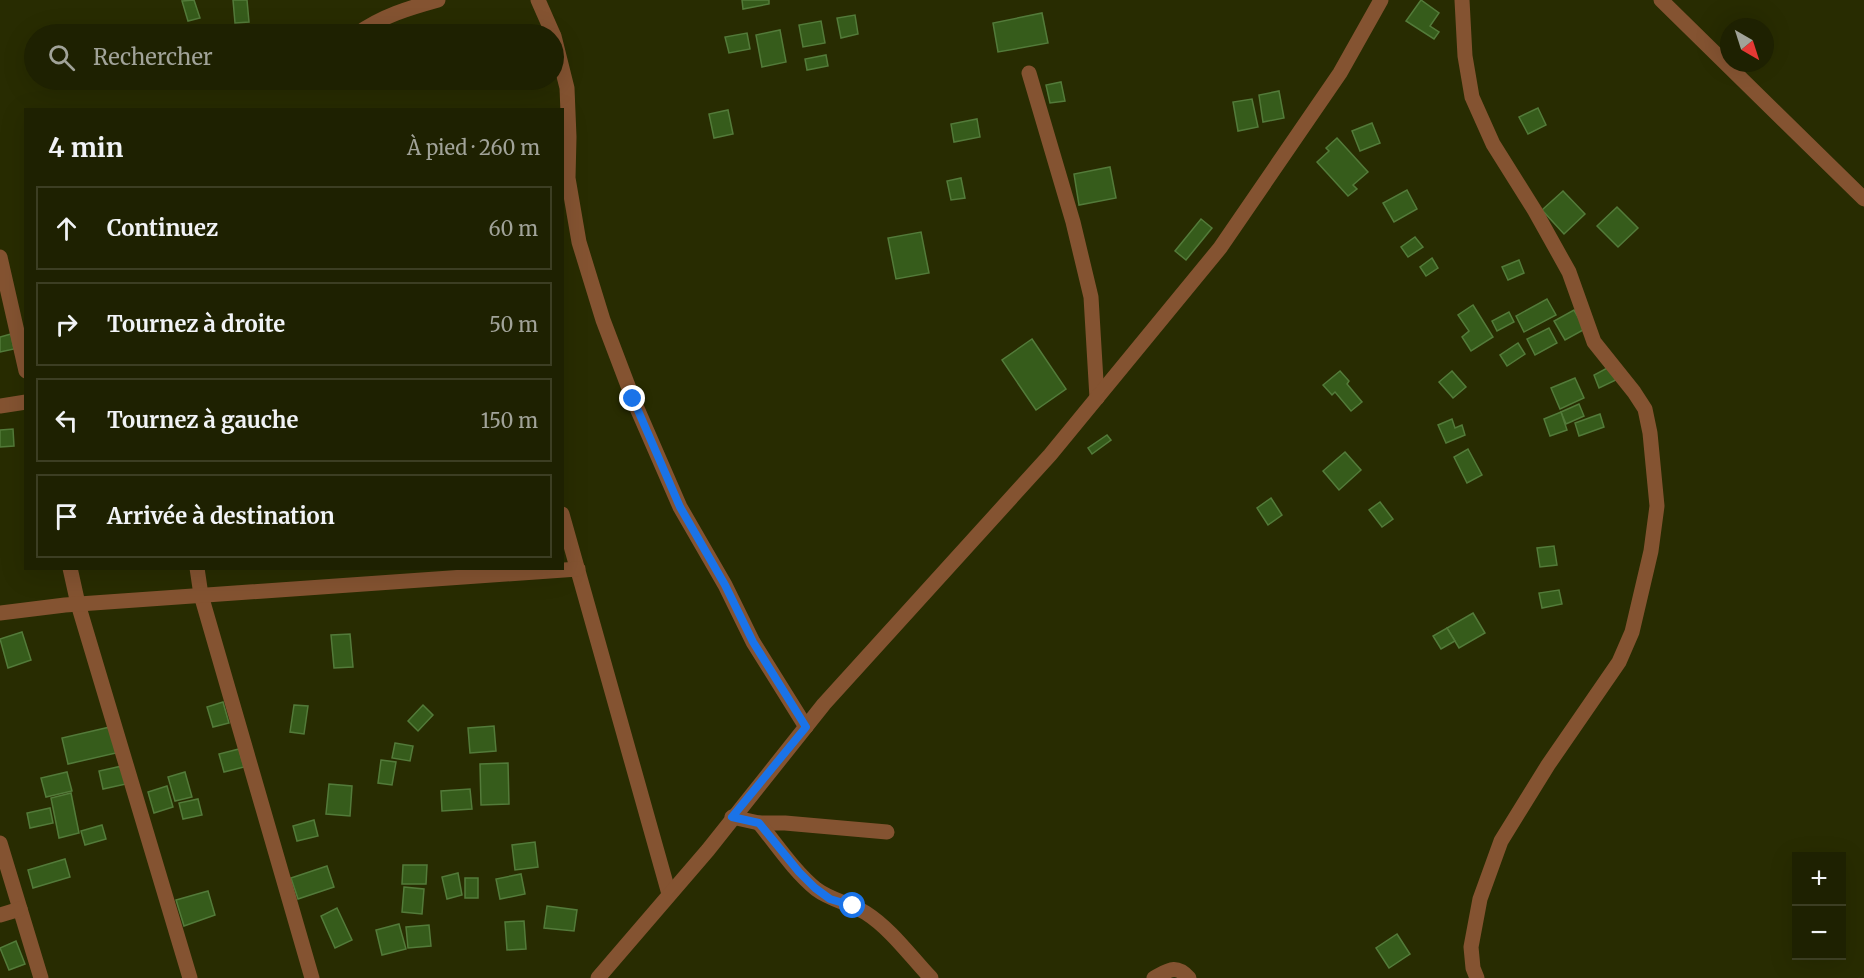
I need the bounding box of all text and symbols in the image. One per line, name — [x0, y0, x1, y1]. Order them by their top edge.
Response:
north arrow — [1720, 18, 1774, 72]
search box — [24, 24, 564, 90]
icon: search — [45, 41, 78, 74]
text: Rechercher — [93, 43, 213, 71]
text: 4 min — [48, 131, 123, 164]
text: À pied · 260 m — [407, 135, 540, 160]
icon: ahead — [50, 212, 83, 245]
text: Continuez — [107, 214, 218, 242]
text: 60 m — [488, 216, 538, 241]
icon: right — [50, 308, 83, 341]
text: Tournez à droite — [107, 310, 285, 338]
text: 50 m — [489, 312, 538, 337]
route end — [619, 385, 645, 411]
icon: left — [50, 404, 83, 437]
text: Tournez à gauche — [107, 406, 298, 434]
text: 150 m — [481, 408, 538, 433]
icon: arrive — [50, 500, 83, 533]
text: Arrivée à destination — [107, 502, 335, 530]
map controls — [1792, 852, 1846, 960]
button: + — [1792, 852, 1846, 906]
route start — [839, 892, 865, 918]
button: − — [1792, 906, 1846, 960]

